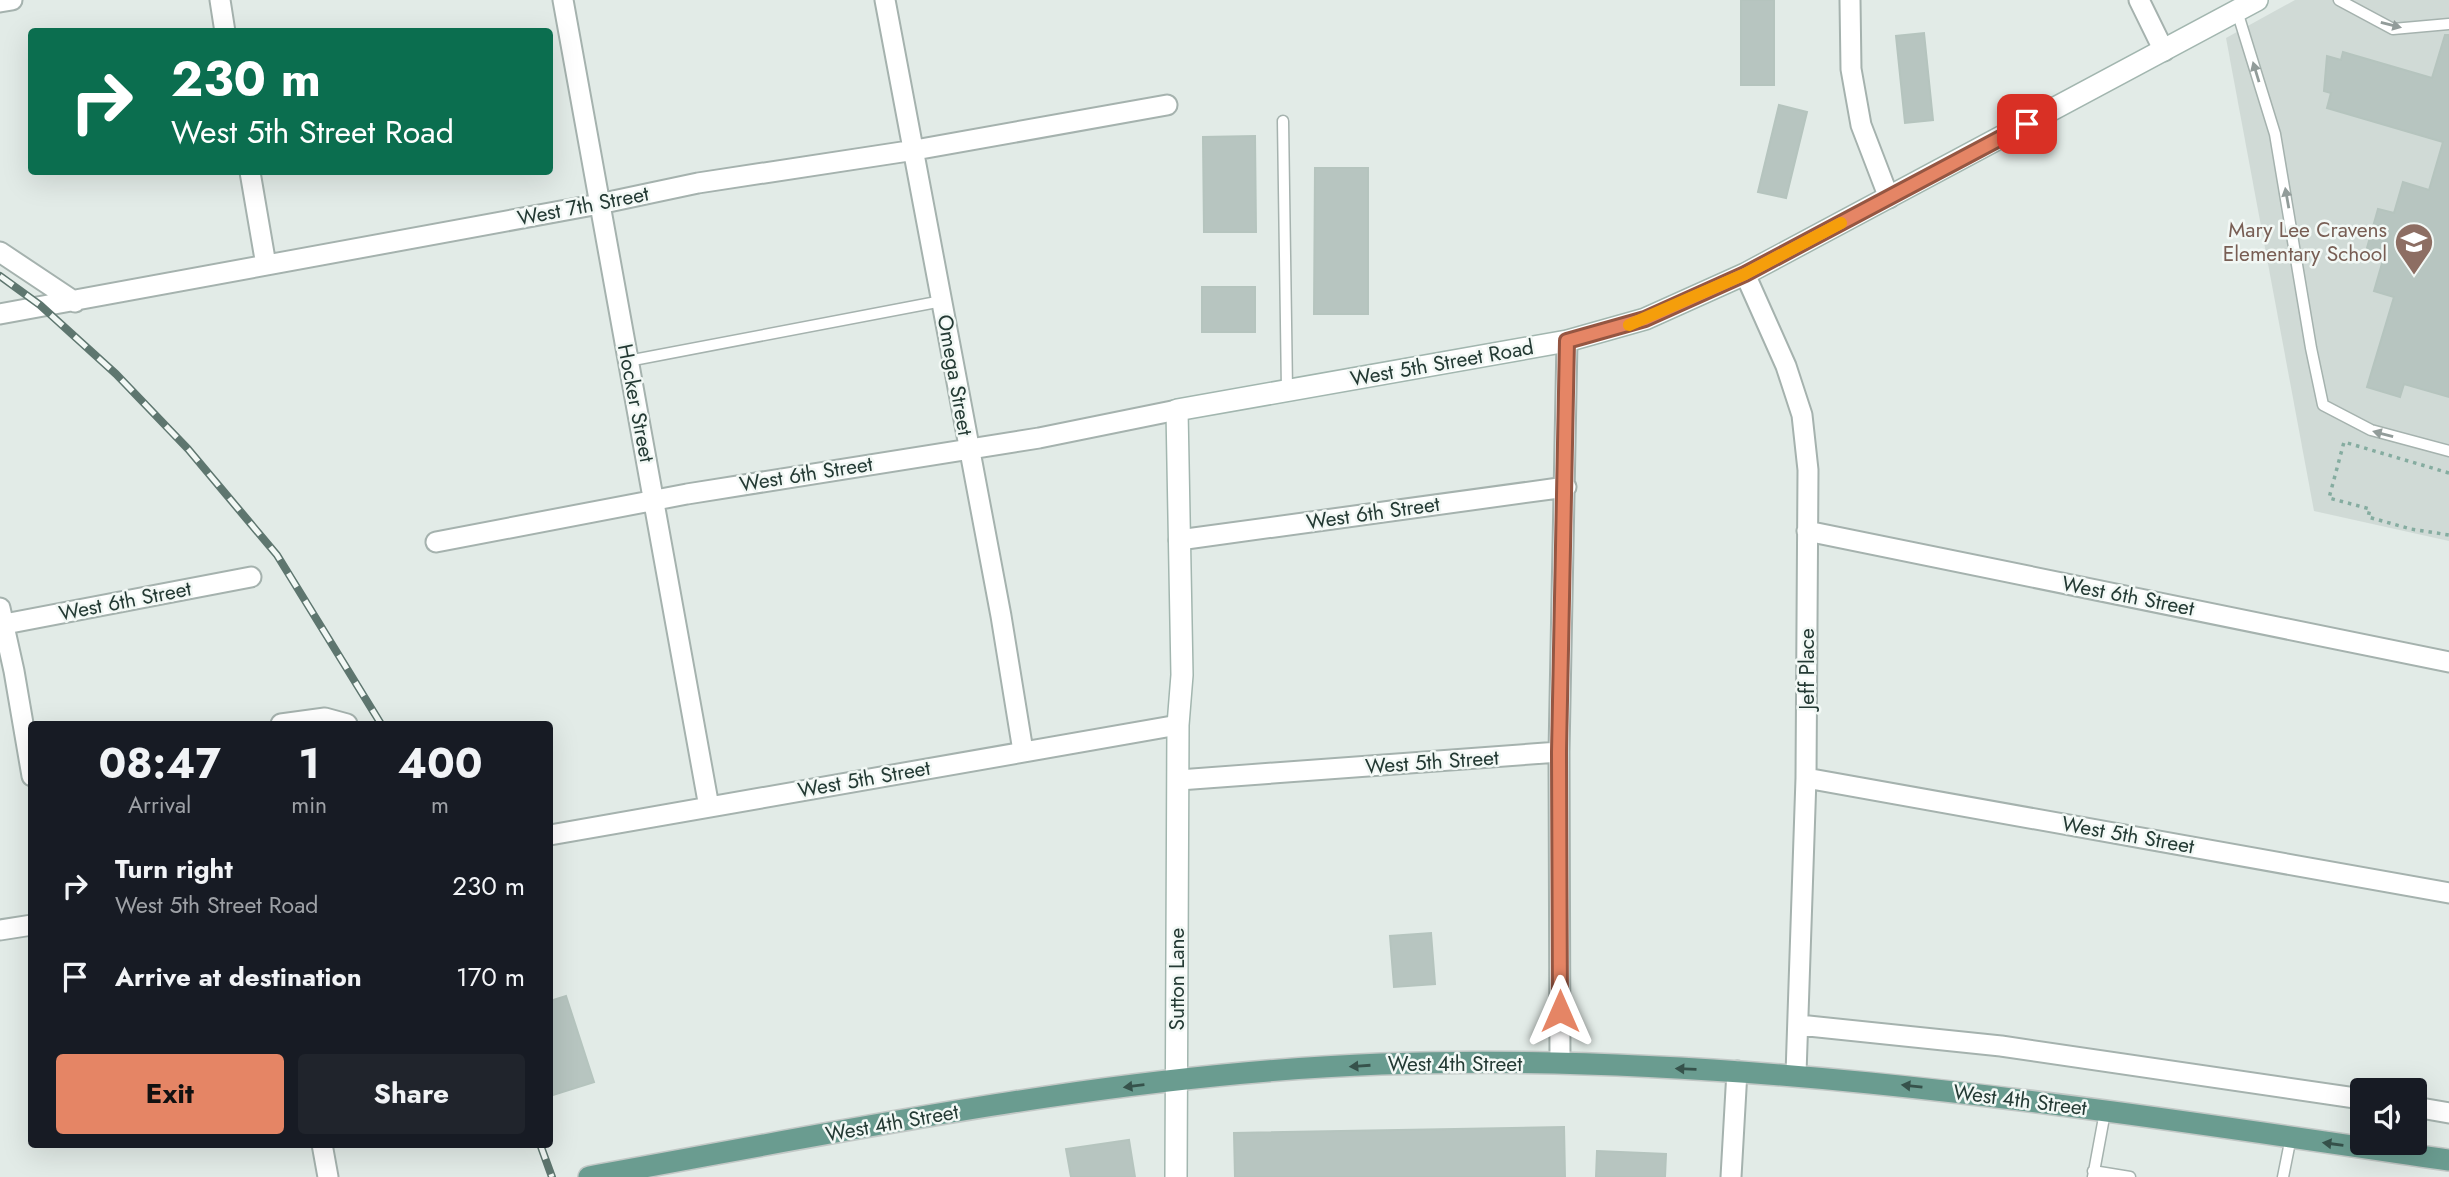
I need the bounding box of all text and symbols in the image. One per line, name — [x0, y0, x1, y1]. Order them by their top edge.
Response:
one-way arrow — [2381, 20, 2403, 31]
text: 230 m — [171, 44, 321, 114]
icon: right — [56, 56, 147, 147]
one-way arrow — [2251, 62, 2261, 83]
pin — [1997, 94, 2057, 154]
icon: arrive — [2008, 105, 2046, 143]
text: West 5th Street Road — [171, 109, 454, 155]
street label: West 7th Street — [515, 179, 651, 233]
one-way arrow — [2281, 187, 2292, 209]
place label: Mary Lee Cravens Elementary School — [2223, 215, 2387, 269]
school or university icon: Mary Lee Cravens Elementary School — [2393, 221, 2435, 276]
street label: Omega Street — [930, 312, 980, 438]
street label: West 5th Street Road — [1348, 332, 1536, 394]
street label: Hocker Street — [610, 341, 662, 465]
one-way arrow — [2372, 428, 2394, 439]
street label: West 6th Street — [737, 449, 875, 499]
street label: West 6th Street — [1304, 489, 1442, 537]
street label: West 6th Street — [2059, 568, 2197, 624]
street label: West 6th Street — [56, 573, 194, 629]
street label: Jeff Place — [1792, 628, 1822, 713]
text: 08:47 — [98, 733, 221, 794]
text: 1 — [298, 733, 320, 794]
text: 400 — [398, 733, 483, 794]
street label: West 5th Street — [1364, 742, 1500, 782]
street label: West 5th Street — [795, 753, 933, 805]
text: Arrival — [128, 788, 191, 822]
text: min — [291, 788, 327, 822]
text: m — [431, 788, 449, 822]
street label: West 5th Street — [2059, 809, 2197, 861]
text: Turn right — [115, 850, 233, 888]
icon: right — [56, 867, 94, 905]
text: 230 m — [452, 867, 525, 905]
text: West 5th Street Road — [115, 888, 318, 922]
street label: Sutton Lane — [1162, 927, 1192, 1030]
icon: arrive — [56, 958, 94, 996]
text: Arrive at destination — [115, 958, 362, 996]
text: 170 m — [456, 958, 525, 996]
position arrow — [1523, 974, 1597, 1048]
street label: West 4th Street — [1388, 1049, 1522, 1079]
button: Exit — [56, 1054, 284, 1134]
button: Share — [298, 1054, 525, 1134]
one-way arrow — [1349, 1060, 1371, 1071]
one-way arrow — [1675, 1063, 1697, 1074]
street label: West 4th Street — [1951, 1077, 2089, 1123]
map controls — [2350, 1078, 2427, 1155]
button: sound — [2350, 1078, 2427, 1155]
one-way arrow — [1123, 1081, 1145, 1092]
one-way arrow — [1901, 1081, 1923, 1092]
street label: West 4th Street — [823, 1097, 961, 1149]
one-way arrow — [2322, 1138, 2344, 1149]

